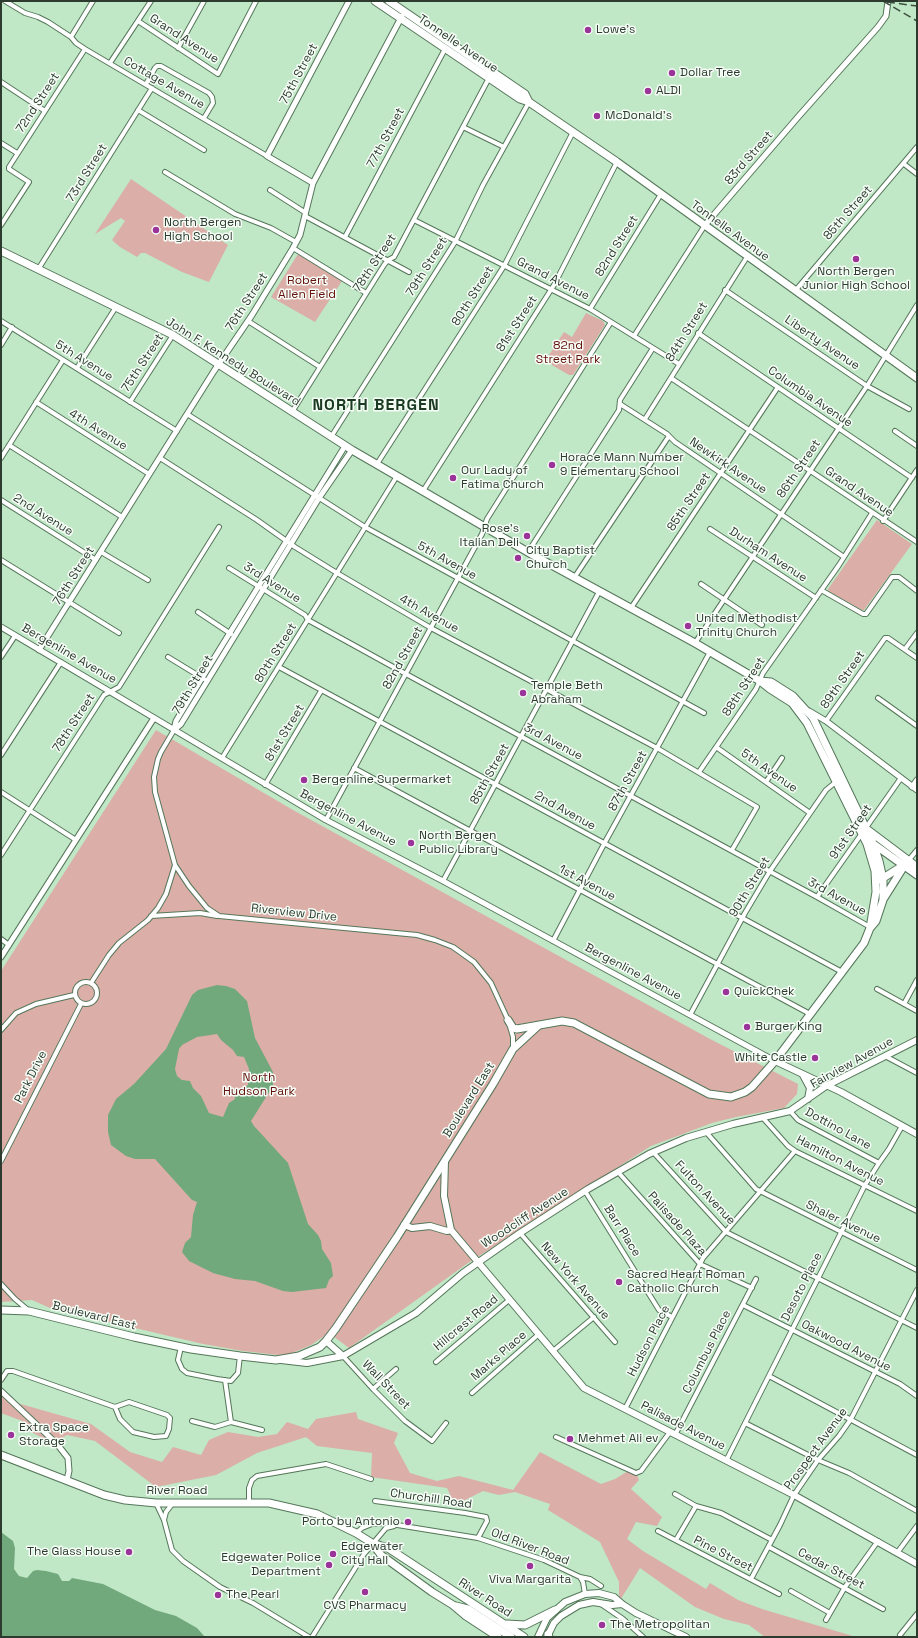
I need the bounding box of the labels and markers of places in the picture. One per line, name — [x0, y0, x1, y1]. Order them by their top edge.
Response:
place label: Lowe's — [596, 23, 635, 37]
marker: Lowe's — [583, 25, 593, 35]
place label: Dollar Tree — [680, 66, 740, 80]
marker: Dollar Tree — [667, 68, 677, 78]
place label: ALDI — [656, 84, 681, 98]
marker: ALDI — [643, 86, 653, 96]
place label: McDonald's — [605, 109, 672, 123]
marker: McDonald's — [592, 111, 602, 121]
place label: North Bergen High School — [164, 216, 241, 244]
marker: North Bergen High School — [151, 225, 161, 235]
marker: North Bergen Junior High School — [851, 254, 861, 264]
place label: North Bergen Junior High School — [802, 265, 910, 293]
place label: Horace Mann Number 9 Elementary School — [560, 451, 684, 479]
marker: Horace Mann Number 9 Elementary School — [547, 460, 557, 470]
place label: Our Lady of Fatima Church — [461, 464, 544, 492]
marker: Our Lady of Fatima Church — [448, 473, 458, 483]
place label: Rose's Italian Deli — [460, 522, 519, 550]
marker: Rose's Italian Deli — [522, 531, 532, 541]
place label: City Baptist Church — [526, 544, 595, 572]
marker: City Baptist Church — [513, 553, 523, 563]
place label: United Methodist Trinity Church — [696, 612, 797, 640]
marker: United Methodist Trinity Church — [683, 621, 693, 631]
place label: Temple Beth Abraham — [531, 679, 603, 707]
marker: Temple Beth Abraham — [518, 688, 528, 698]
place label: Bergenline Supermarket — [312, 773, 451, 787]
marker: Bergenline Supermarket — [299, 775, 309, 785]
place label: North Bergen Public Library — [419, 829, 498, 857]
marker: North Bergen Public Library — [406, 838, 416, 848]
place label: QuickChek — [734, 985, 795, 999]
marker: QuickChek — [721, 987, 731, 997]
place label: Burger King — [755, 1020, 822, 1034]
marker: Burger King — [742, 1022, 752, 1032]
place label: White Castle — [734, 1051, 807, 1065]
marker: White Castle — [810, 1053, 820, 1063]
place label: Sacred Heart Roman Catholic Church — [627, 1268, 745, 1296]
marker: Sacred Heart Roman Catholic Church — [614, 1277, 624, 1287]
place label: Extra Space Storage — [19, 1421, 89, 1449]
marker: Extra Space Storage — [6, 1430, 16, 1440]
place label: Mehmet Ali ev — [578, 1432, 658, 1446]
marker: Mehmet Ali ev — [565, 1434, 575, 1444]
place label: Porto by Antonio — [302, 1515, 400, 1529]
marker: Porto by Antonio — [403, 1517, 413, 1527]
place label: Edgewater City Hall — [341, 1540, 403, 1568]
place label: The Glass House — [27, 1545, 121, 1559]
marker: The Glass House — [124, 1547, 134, 1557]
marker: Edgewater City Hall — [328, 1549, 338, 1559]
place label: Edgewater Police Department — [221, 1551, 321, 1579]
marker: Edgewater Police Department — [324, 1560, 334, 1570]
marker: Viva Margarita — [525, 1561, 535, 1571]
place label: Viva Margarita — [489, 1573, 571, 1587]
marker: CVS Pharmacy — [360, 1587, 370, 1597]
place label: The Pearl — [226, 1588, 279, 1602]
marker: The Pearl — [213, 1590, 223, 1600]
place label: CVS Pharmacy — [324, 1599, 406, 1613]
place label: The Metropolitan — [610, 1618, 710, 1632]
marker: The Metropolitan — [597, 1620, 607, 1630]

